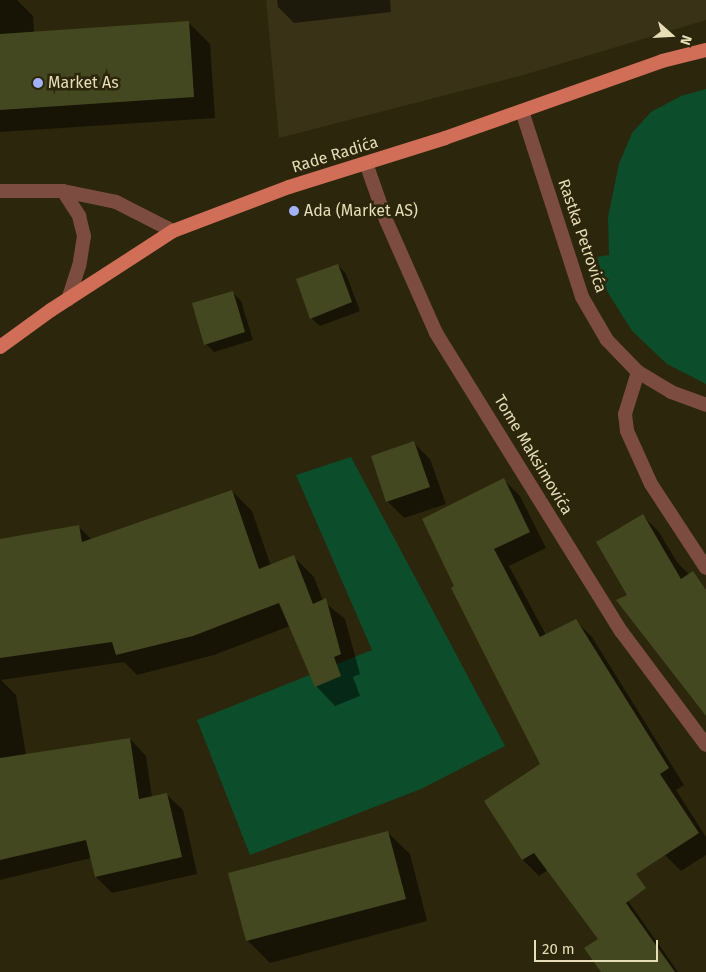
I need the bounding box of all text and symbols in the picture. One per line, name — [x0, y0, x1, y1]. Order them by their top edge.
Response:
north arrow — [646, 10, 696, 60]
text: N — [676, 33, 695, 47]
place label: Market As — [48, 73, 119, 93]
marker: Market As — [32, 77, 44, 89]
street label: Rade Radića — [290, 133, 380, 177]
street label: Rastka Petrovića — [554, 177, 610, 295]
place label: Ada (Market AS) — [304, 201, 418, 221]
marker: Ada (Market AS) — [288, 205, 300, 217]
street label: Tome Maksimovića — [490, 392, 576, 518]
scale bar — [536, 930, 660, 962]
text: 20 m — [542, 940, 575, 958]

